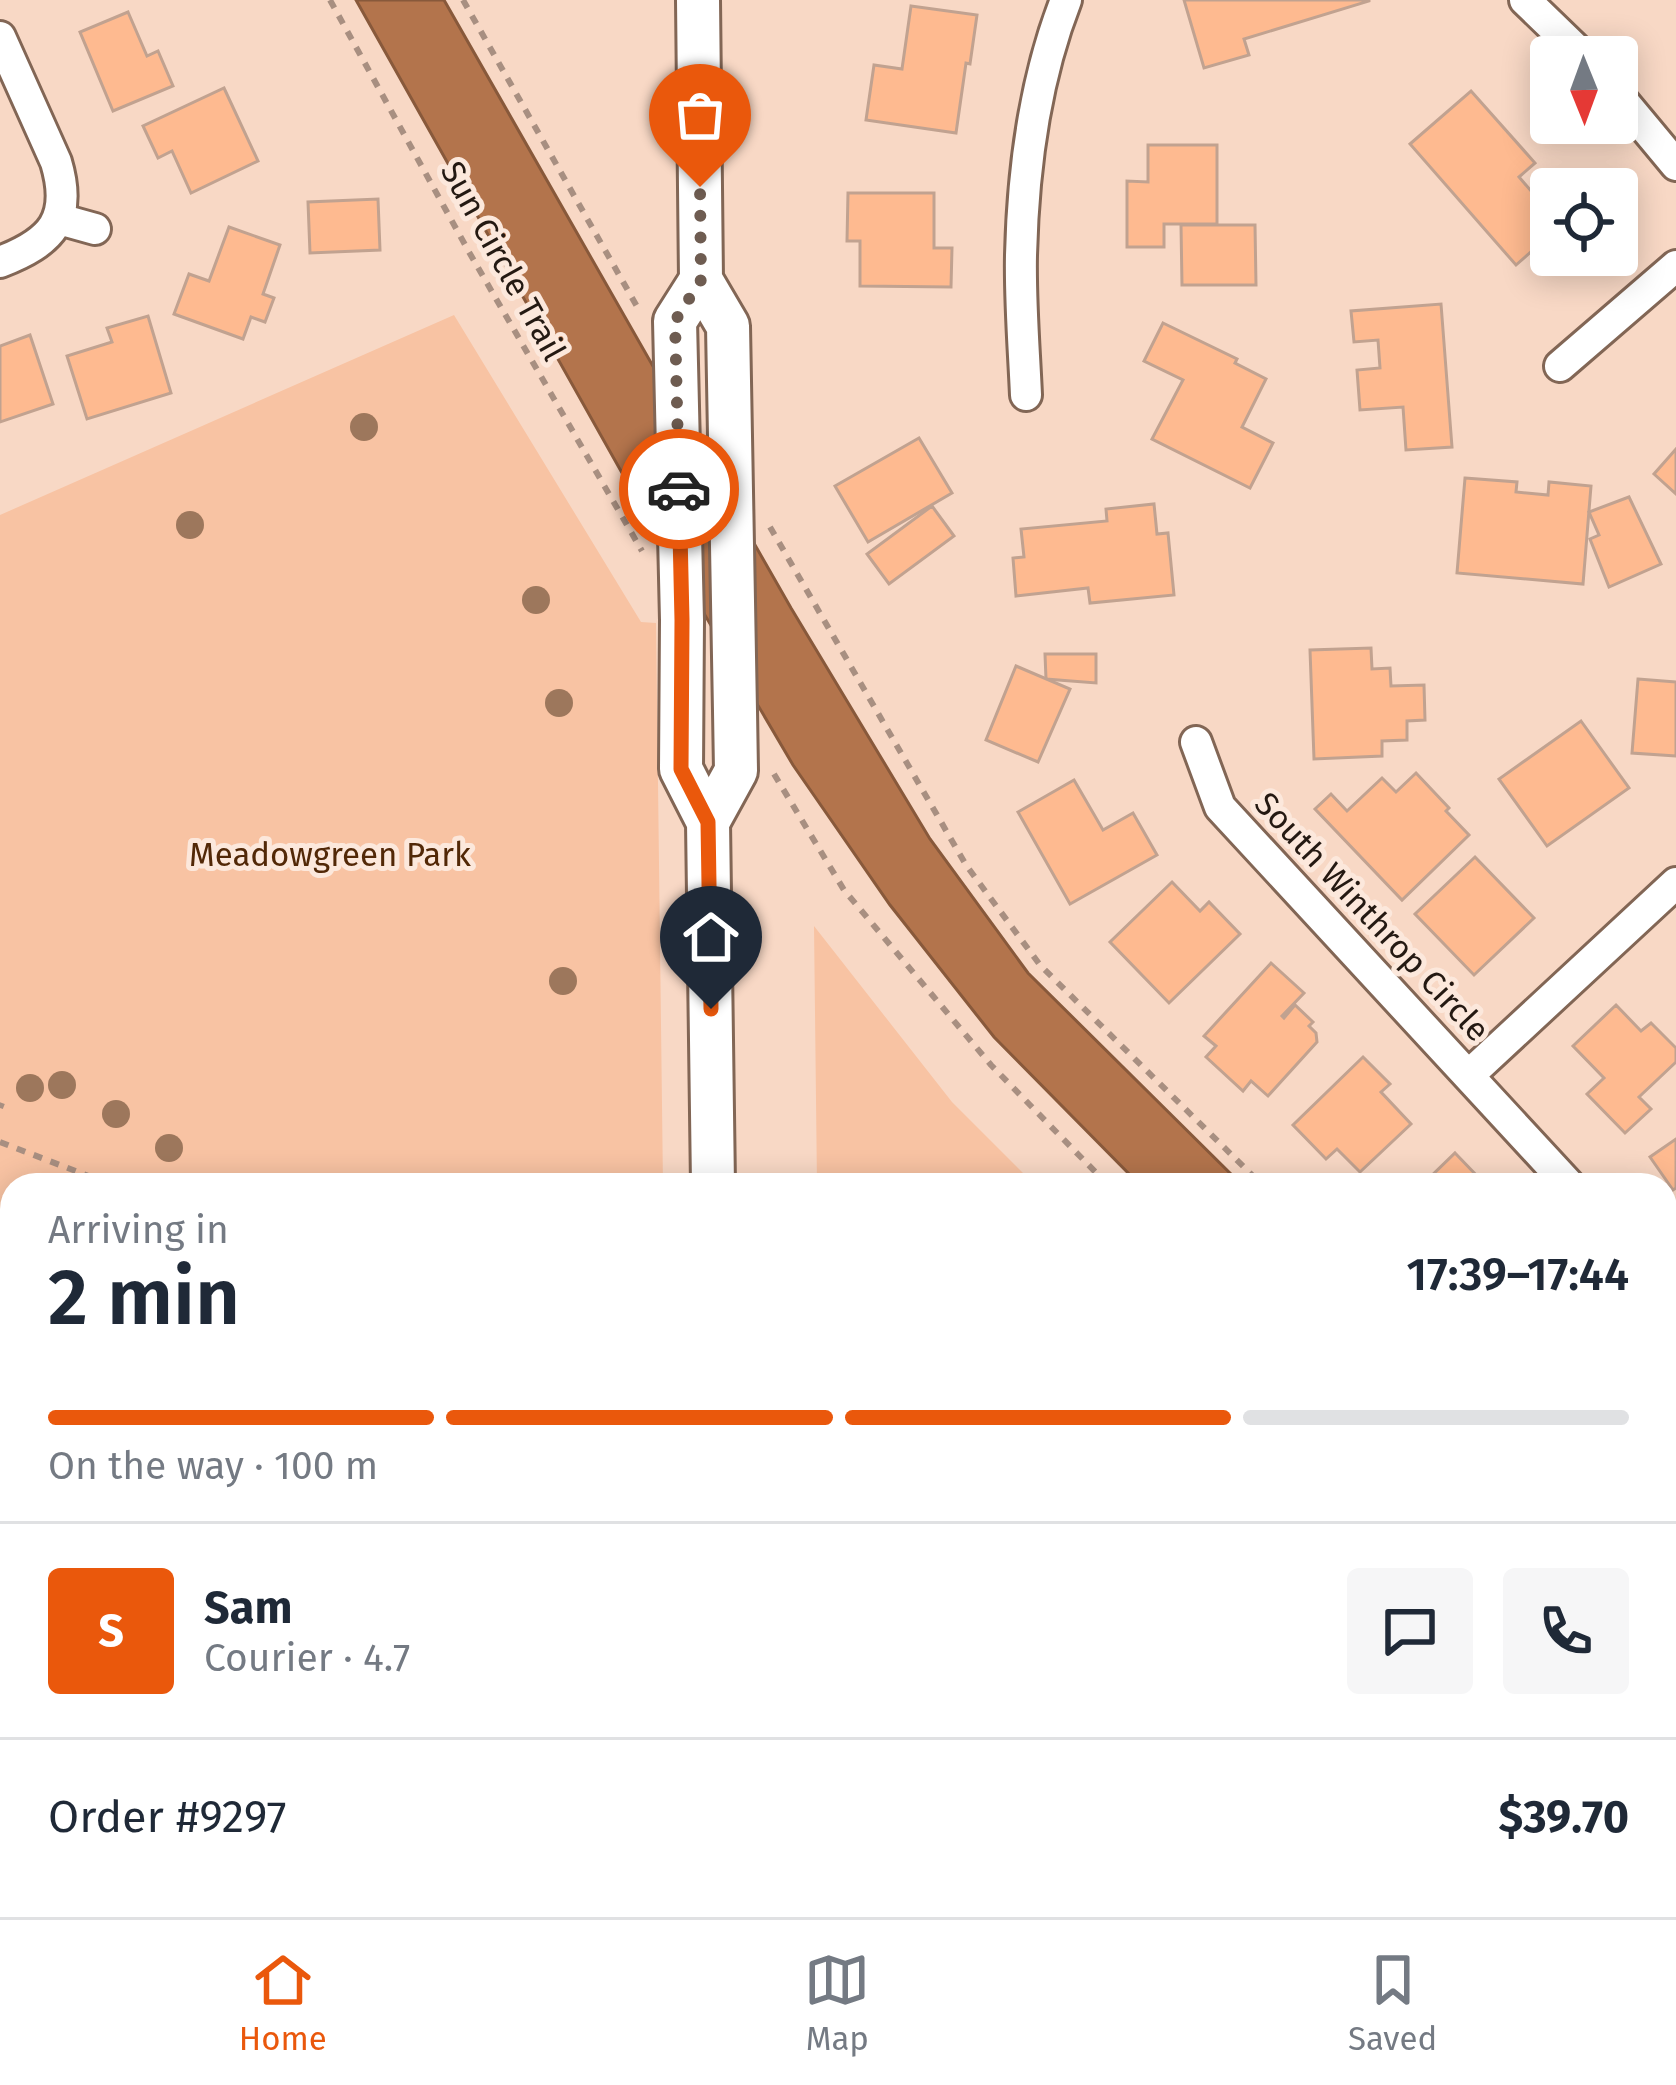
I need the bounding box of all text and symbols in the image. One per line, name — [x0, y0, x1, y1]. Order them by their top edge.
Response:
north arrow — [1530, 36, 1638, 144]
map controls — [1530, 36, 1638, 276]
pin — [649, 64, 751, 187]
icon: bag — [667, 82, 733, 148]
street label: Sun Circle Trail — [432, 154, 574, 368]
button: locate — [1530, 168, 1638, 276]
courier — [619, 429, 739, 549]
icon: car — [646, 456, 712, 522]
street label: South Winthrop Circle — [1246, 784, 1498, 1050]
park label: Meadowgreen Park — [189, 835, 471, 875]
pin — [660, 886, 762, 1009]
icon: home — [678, 904, 744, 970]
text: Arriving in — [48, 1207, 229, 1253]
text: 17:39–17:44 — [1406, 1248, 1629, 1302]
text: 2 min — [48, 1251, 240, 1345]
text: On the way · 100 m — [48, 1443, 378, 1489]
button: chat — [1347, 1568, 1473, 1694]
button: phone — [1503, 1568, 1629, 1694]
text: Sam — [204, 1581, 292, 1635]
text: S — [98, 1604, 124, 1658]
text: Courier · 4.7 — [204, 1635, 410, 1681]
text: Order #9297 — [48, 1790, 287, 1844]
text: $39.70 — [1498, 1790, 1629, 1844]
tab: Home — [239, 1947, 327, 2059]
tab: Map — [804, 1947, 870, 2059]
tab: Saved — [1348, 1947, 1437, 2059]

